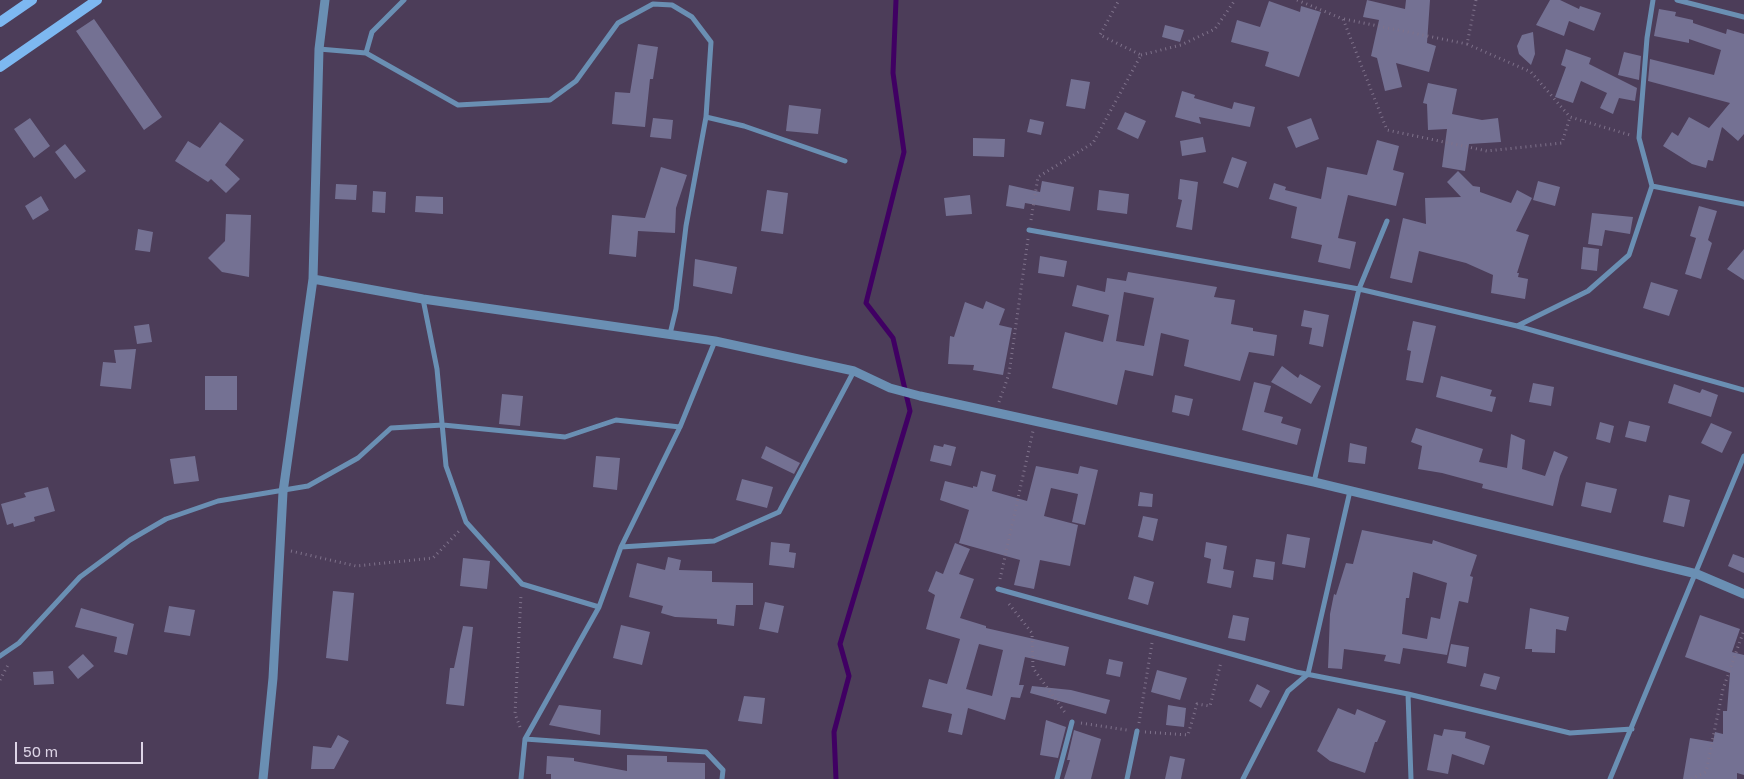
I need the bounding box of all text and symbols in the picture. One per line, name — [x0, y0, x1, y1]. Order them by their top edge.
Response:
scale bar — [18, 732, 145, 764]
text: 50 m — [23, 742, 58, 760]

